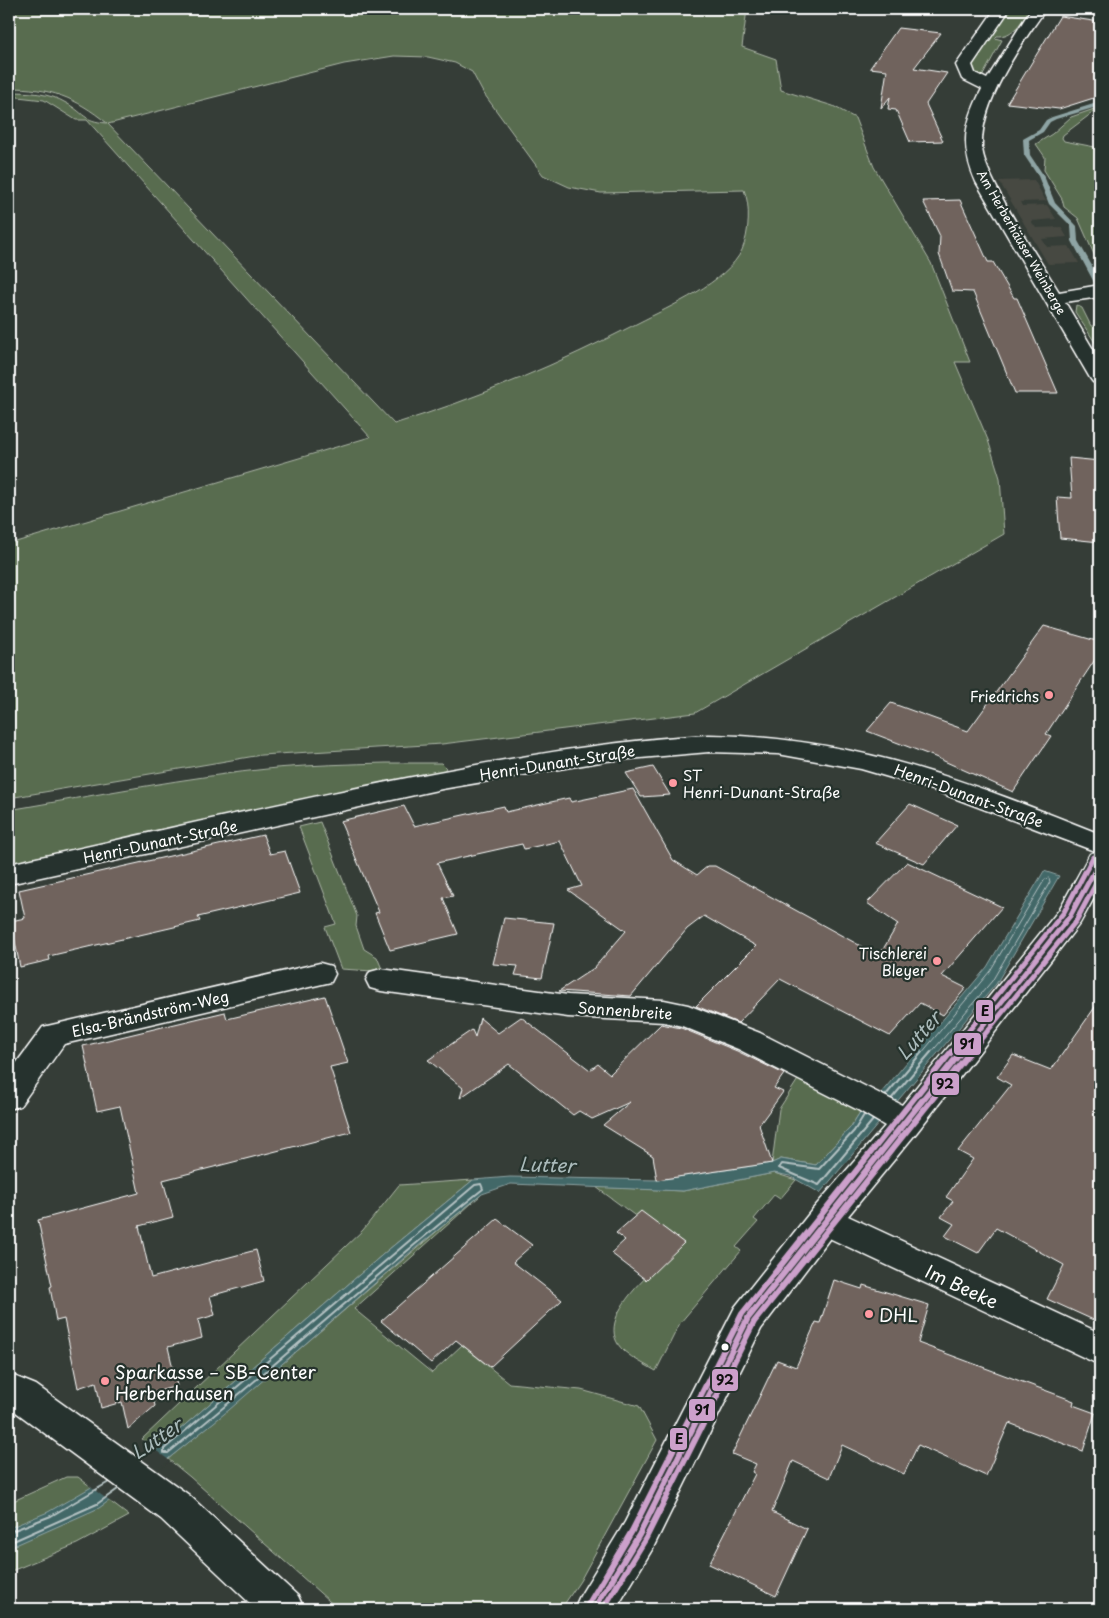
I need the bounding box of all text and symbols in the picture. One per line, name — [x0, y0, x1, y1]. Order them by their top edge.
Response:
street label: Am Herberhäuser Weinberge — [973, 166, 1071, 318]
place label: Friedrichs — [970, 684, 1039, 707]
marker: Friedrichs — [1043, 689, 1055, 701]
street label: Henri-Dunant-Straße — [478, 738, 636, 786]
street label: Henri-Dunant-Straße — [891, 757, 1047, 833]
place label: ST Henri-Dunant-Straße — [683, 763, 840, 803]
marker: ST Henri-Dunant-Straße — [667, 777, 679, 789]
street label: Henri-Dunant-Straße — [81, 813, 239, 869]
place label: Tischlerei Bleyer — [859, 941, 927, 981]
marker: Tischlerei Bleyer — [931, 955, 943, 967]
street label: Elsa-Brändström-Weg — [69, 984, 231, 1042]
street label: Sonnenbreite — [577, 995, 673, 1025]
line badge: E — [975, 999, 994, 1023]
text: E — [981, 1000, 990, 1021]
water label: Lutter — [889, 1002, 949, 1065]
line badge: 91 — [953, 1032, 982, 1056]
text: 91 — [959, 1033, 975, 1054]
line badge: 92 — [931, 1072, 960, 1096]
text: 92 — [936, 1073, 954, 1094]
water label: Lutter — [518, 1149, 579, 1179]
street label: Im Beeke — [921, 1257, 1003, 1315]
place label: DHL — [879, 1301, 918, 1328]
marker: DHL — [863, 1308, 875, 1320]
unlabelled marker — [720, 1342, 730, 1352]
place label: Sparkasse – SB-Center Herberhausen — [115, 1358, 316, 1406]
line badge: 92 — [711, 1368, 739, 1392]
text: 92 — [716, 1369, 734, 1390]
marker: Sparkasse – SB-Center Herberhausen — [99, 1375, 111, 1387]
line badge: 91 — [688, 1398, 716, 1422]
text: 91 — [694, 1399, 710, 1420]
water label: Lutter — [125, 1409, 190, 1465]
line badge: E — [669, 1427, 688, 1451]
text: E — [675, 1428, 684, 1449]

